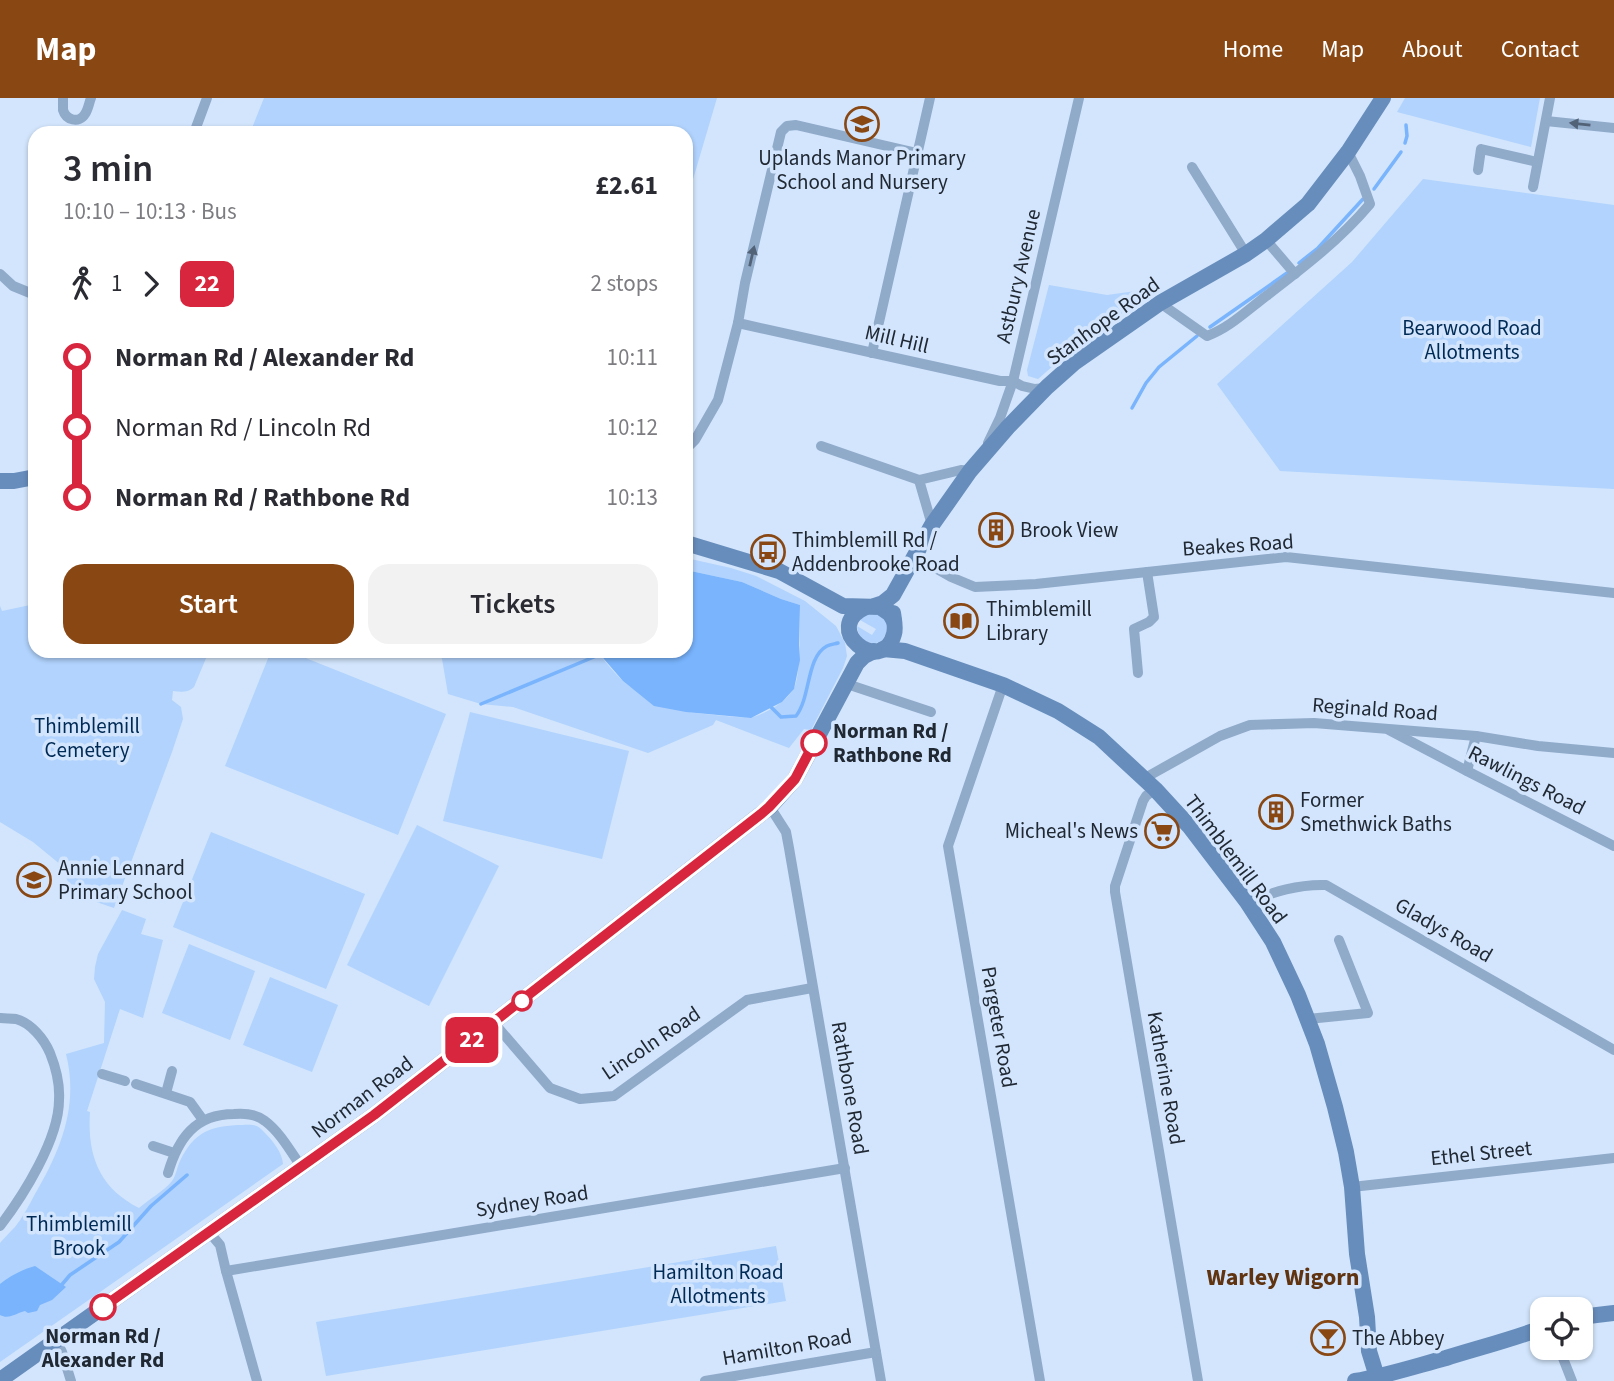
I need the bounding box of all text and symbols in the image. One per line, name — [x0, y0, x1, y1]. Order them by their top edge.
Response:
text: Map — [35, 26, 96, 73]
text: Home — [1223, 32, 1283, 67]
text: Map — [1321, 32, 1364, 67]
text: About — [1402, 32, 1463, 67]
text: Contact — [1501, 32, 1579, 67]
school or university icon: Uplands Manor Primary School and Nursery — [843, 105, 881, 143]
one-way arrow — [1569, 118, 1591, 129]
text: 3 min — [63, 142, 153, 196]
place label: Uplands Manor Primary School and Nursery — [758, 143, 966, 197]
text: £2.61 — [595, 167, 658, 204]
text: 10:10 – 10:13 · Bus — [63, 195, 237, 228]
street label: Astbury Avenue — [988, 206, 1048, 346]
one-way arrow — [747, 245, 758, 267]
icon: walk — [63, 265, 101, 303]
icon: forward — [132, 265, 170, 303]
text: 22 — [194, 266, 220, 301]
text: 1 — [111, 267, 122, 300]
text: 2 stops — [591, 267, 658, 300]
street label: Stanhope Road — [1040, 270, 1166, 372]
park label: Bearwood Road Allotments — [1402, 313, 1542, 367]
street label: Mill Hill — [862, 317, 932, 361]
text: Norman Rd / Alexander Rd — [115, 339, 414, 376]
text: 10:11 — [607, 341, 658, 374]
text: Norman Rd / Lincoln Rd — [115, 409, 371, 446]
text: 10:12 — [607, 411, 658, 444]
text: Norman Rd / Rathbone Rd — [115, 479, 410, 516]
text: 10:13 — [607, 481, 658, 514]
building icon: Brook View — [977, 511, 1015, 549]
place label: Brook View — [1020, 515, 1118, 545]
place label: Thimblemill Rd / Addenbrooke Road — [792, 525, 960, 579]
street label: Beakes Road — [1181, 526, 1295, 564]
bus stop icon: Thimblemill Rd / Addenbrooke Road — [749, 533, 787, 571]
button: Start — [63, 564, 354, 644]
button: Tickets — [368, 564, 658, 644]
place label: Thimblemill Library — [986, 594, 1092, 648]
library icon: Thimblemill Library — [942, 602, 980, 640]
street label: Reginald Road — [1311, 690, 1439, 728]
park label: Thimblemill Cemetery — [34, 711, 140, 765]
place label: Norman Rd / Rathbone Rd — [833, 716, 952, 770]
marker: Norman Rd / Rathbone Rd — [801, 730, 827, 756]
street label: Rawlings Road — [1463, 738, 1591, 822]
place label: Former Smethwick Baths — [1300, 785, 1452, 839]
street label: Thimblemill Road — [1177, 788, 1295, 930]
building icon: Former Smethwick Baths — [1257, 793, 1295, 831]
supermarket icon: Micheal's News — [1143, 812, 1181, 850]
place label: Micheal's News — [1005, 816, 1138, 846]
place label: Annie Lennard Primary School — [58, 853, 193, 907]
school or university icon: Annie Lennard Primary School — [15, 861, 53, 899]
street label: Gladys Road — [1390, 890, 1498, 970]
street label: Pargeter Road — [974, 964, 1024, 1090]
unlabelled marker — [512, 991, 532, 1011]
street label: Lincoln Road — [596, 999, 706, 1087]
street label: Katherine Road — [1140, 1009, 1192, 1147]
line badge: 22 — [440, 1017, 504, 1063]
street label: Rathbone Road — [824, 1019, 876, 1157]
text: 22 — [459, 1022, 485, 1057]
street label: Norman Road — [305, 1049, 419, 1145]
street label: Ethel Street — [1429, 1133, 1533, 1173]
street label: Sydney Road — [474, 1177, 590, 1225]
park label: Thimblemill Brook — [26, 1209, 132, 1263]
park label: Hamilton Road Allotments — [652, 1257, 784, 1311]
district label: Warley Wigorn — [1206, 1260, 1360, 1295]
marker: Norman Rd / Alexander Rd — [90, 1294, 116, 1320]
map controls — [1530, 1297, 1593, 1360]
button: locate — [1530, 1297, 1593, 1360]
bar icon: The Abbey — [1309, 1319, 1347, 1357]
place label: Norman Rd / Alexander Rd — [41, 1321, 164, 1375]
street label: Hamilton Road — [720, 1321, 854, 1373]
place label: The Abbey — [1352, 1323, 1444, 1353]

